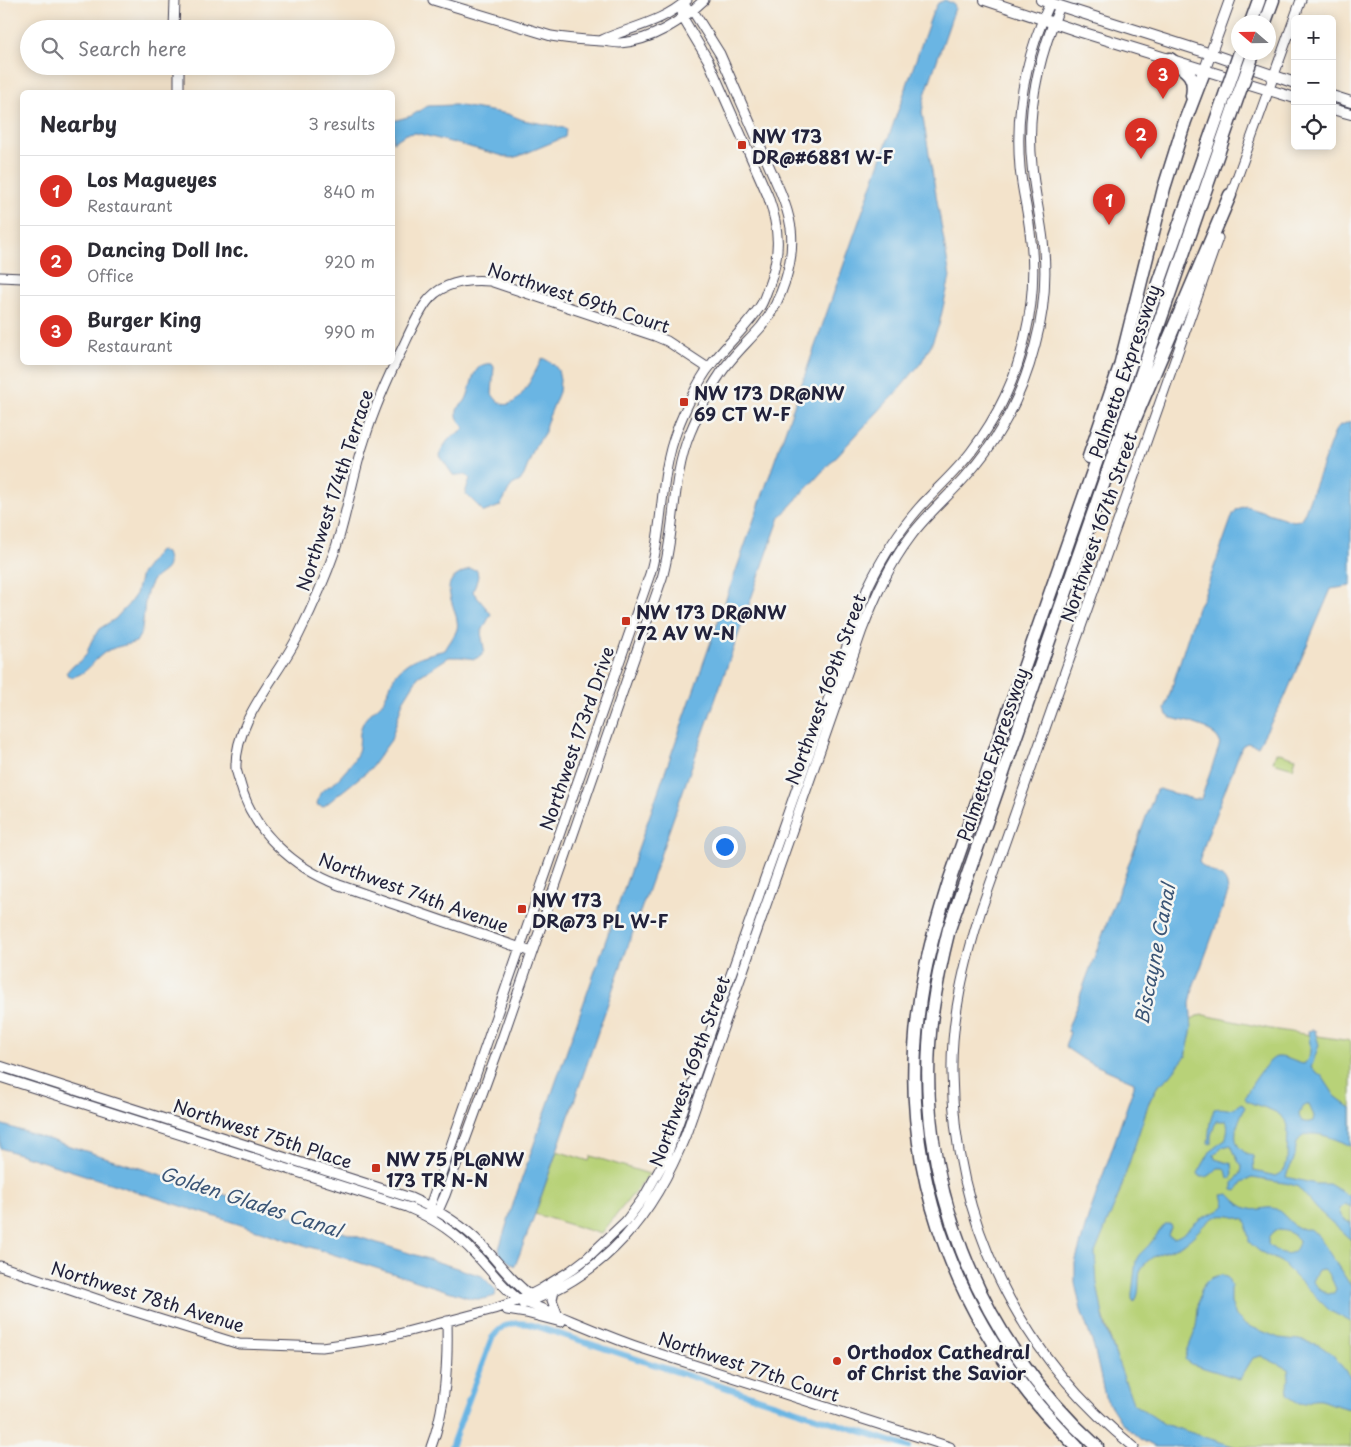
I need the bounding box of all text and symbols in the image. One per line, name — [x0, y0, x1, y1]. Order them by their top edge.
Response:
north arrow — [1231, 15, 1276, 60]
map controls — [1291, 15, 1336, 150]
button: + — [1291, 15, 1336, 60]
search box — [20, 20, 395, 75]
icon: search — [38, 34, 66, 62]
text: Search here — [78, 34, 187, 62]
pin: 3 — [1147, 58, 1179, 99]
button: − — [1291, 60, 1336, 105]
button: locate — [1291, 105, 1336, 150]
text: Nearby — [40, 107, 117, 139]
text: 3 results — [308, 111, 375, 135]
pin: 2 — [1125, 118, 1157, 159]
place label: NW 173 DR@#6881 W-F — [752, 122, 894, 170]
marker: NW 173 DR@#6881 W-F — [736, 139, 748, 151]
text: Los Magueyes — [87, 165, 217, 193]
text: 1 — [52, 179, 60, 203]
text: 840 m — [323, 179, 375, 203]
pin: 1 — [1093, 184, 1125, 225]
text: Restaurant — [87, 193, 173, 217]
text: Dancing Doll Inc. — [87, 235, 248, 263]
text: 2 — [50, 249, 62, 273]
text: 920 m — [324, 249, 375, 273]
street label: Northwest 69th Court — [484, 255, 674, 339]
text: Office — [87, 263, 134, 287]
street label: Palmetto Expressway — [1082, 281, 1166, 461]
text: Burger King — [87, 305, 201, 333]
text: 3 — [51, 319, 61, 343]
text: 990 m — [324, 319, 375, 343]
text: Restaurant — [87, 333, 173, 357]
place label: NW 173 DR@NW 69 CT W-F — [694, 379, 845, 427]
street label: Northwest 174th Terrace — [289, 386, 379, 594]
marker: NW 173 DR@NW 69 CT W-F — [678, 396, 690, 408]
street label: Northwest 167th Street — [1053, 429, 1143, 625]
street label: Northwest 169th Street — [778, 590, 872, 788]
place label: NW 173 DR@NW 72 AV W-N — [636, 598, 787, 646]
marker: NW 173 DR@NW 72 AV W-N — [620, 615, 632, 627]
street label: Northwest 173rd Drive — [532, 642, 620, 834]
street label: Palmetto Expressway — [950, 664, 1034, 844]
your location — [712, 834, 738, 860]
street label: Northwest 74th Avenue — [315, 845, 513, 939]
water label: Biscayne Canal — [1127, 879, 1182, 1027]
place label: NW 173 DR@73 PL W-F — [532, 886, 669, 934]
marker: NW 173 DR@73 PL W-F — [516, 903, 528, 915]
street label: Northwest 169th Street — [642, 972, 736, 1170]
street label: Northwest 75th Place — [170, 1091, 356, 1175]
place label: NW 75 PL@NW 173 TR N-N — [386, 1145, 525, 1193]
water label: Golden Glades Canal — [157, 1158, 348, 1244]
marker: NW 75 PL@NW 173 TR N-N — [370, 1162, 382, 1174]
street label: Northwest 78th Avenue — [48, 1254, 248, 1338]
street label: Northwest 77th Court — [655, 1324, 843, 1408]
place label: Orthodox Cathedral of Christ the Savior — [847, 1338, 1030, 1386]
marker: Orthodox Cathedral of Christ the Savior — [831, 1355, 843, 1367]

